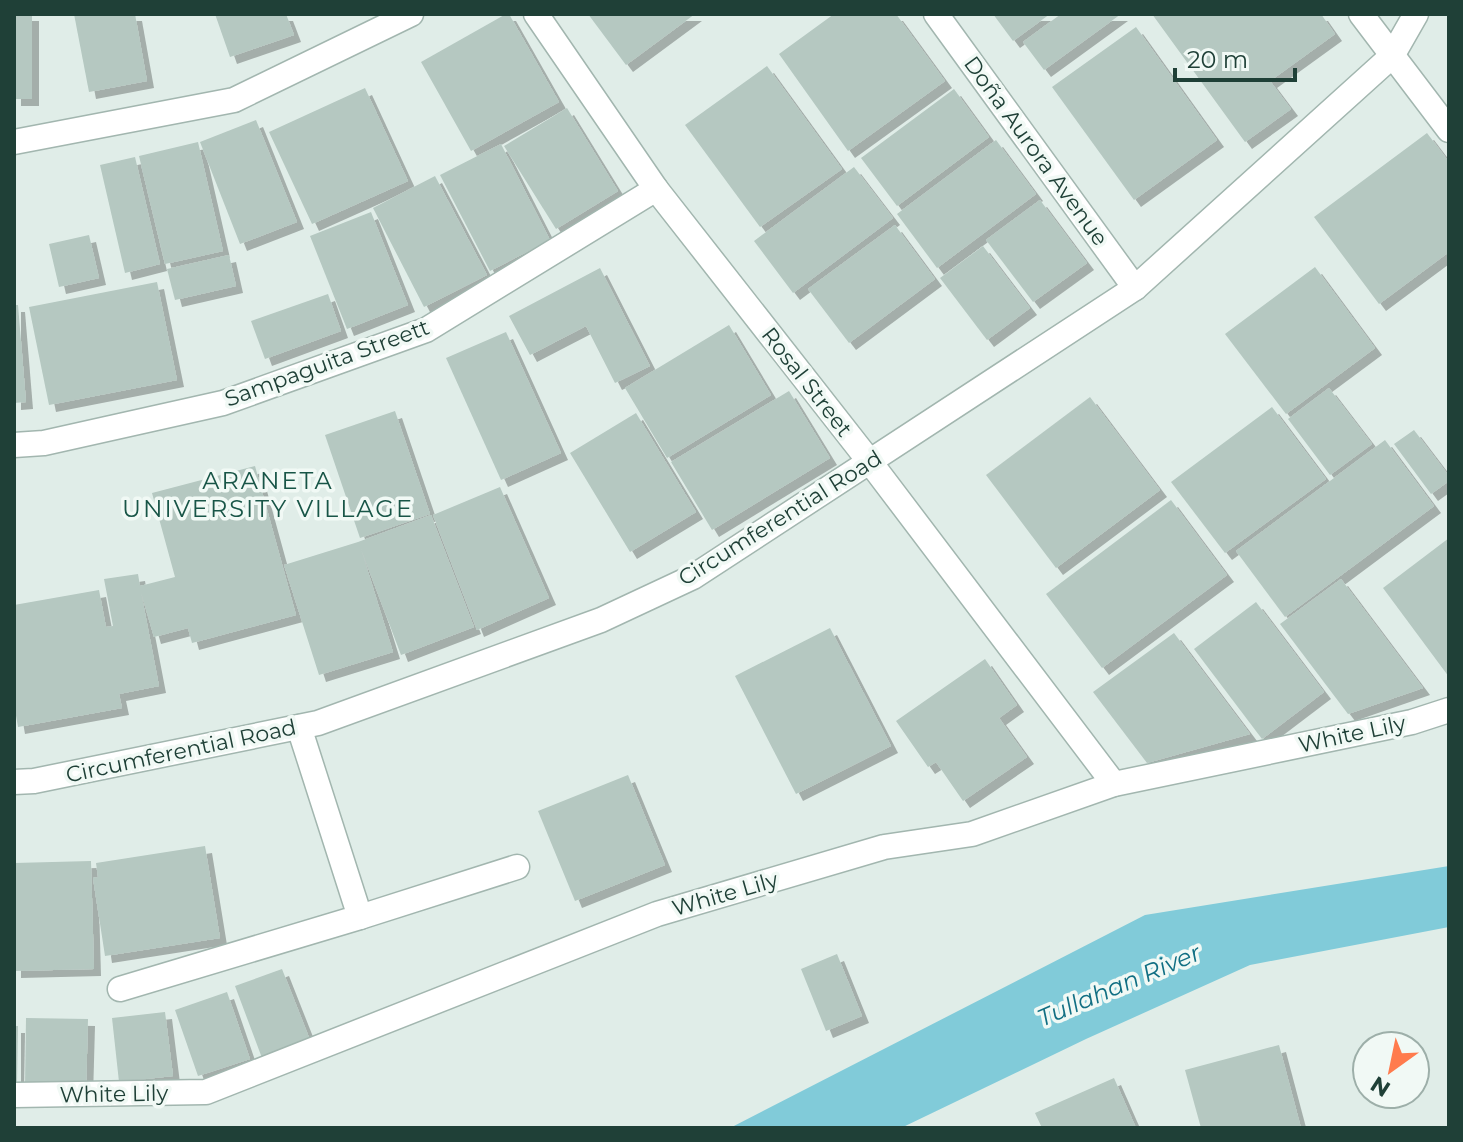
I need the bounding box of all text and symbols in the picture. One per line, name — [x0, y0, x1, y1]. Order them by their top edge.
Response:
scale bar — [1175, 32, 1295, 82]
text: 20 m — [1187, 45, 1248, 74]
street label: Doña Aurora Avenue — [958, 51, 1114, 251]
street label: Sampaguita Streett — [221, 313, 433, 413]
street label: Rosal Street — [756, 322, 858, 442]
street label: Circumferential Road — [673, 444, 887, 592]
district label: ARANETA UNIVERSITY VILLAGE — [122, 466, 414, 523]
street label: White Lily — [1296, 709, 1408, 759]
street label: Circumferential Road — [63, 713, 299, 789]
street label: White Lily — [669, 866, 781, 922]
water label: Tullahan River — [1033, 937, 1206, 1032]
north arrow — [1351, 1030, 1431, 1110]
text: N — [1366, 1070, 1395, 1103]
street label: White Lily — [59, 1080, 169, 1108]

